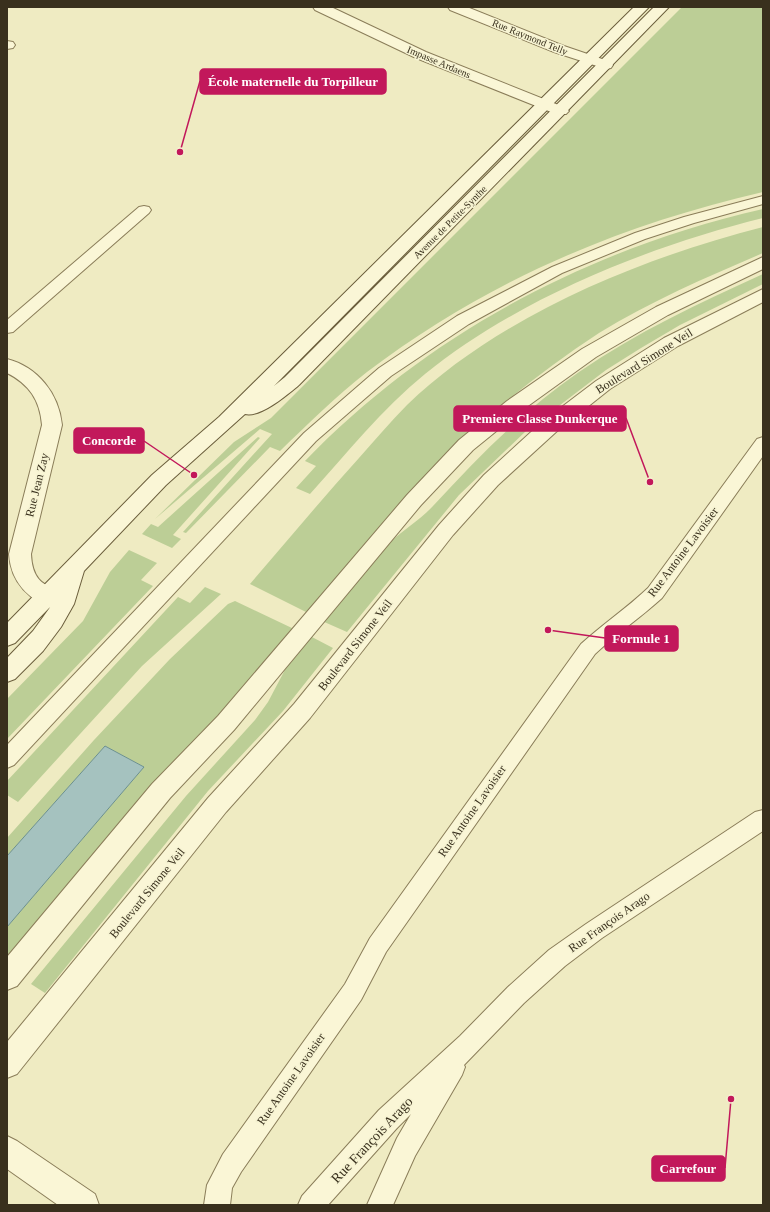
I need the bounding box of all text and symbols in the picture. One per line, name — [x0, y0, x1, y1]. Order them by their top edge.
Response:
street label: Rue Raymond Telly — [491, 17, 569, 57]
street label: Impasse Ardaens — [406, 44, 473, 80]
callout: École maternelle du Torpilleur — [200, 69, 386, 94]
text: École maternelle du Torpilleur — [208, 74, 378, 89]
street label: Avenue de Petite-Synthe — [411, 183, 489, 261]
street label: Boulevard Simone Veil — [593, 325, 696, 397]
callout: Premiere Classe Dunkerque — [454, 406, 626, 431]
text: Premiere Classe Dunkerque — [462, 411, 618, 426]
callout: Concorde — [74, 428, 144, 453]
text: Concorde — [82, 433, 136, 448]
street label: Rue Jean Zay — [22, 452, 52, 518]
street label: Rue Antoine Lavoisier — [645, 504, 721, 600]
street label: Boulevard Simone Veil — [315, 596, 395, 693]
callout: Formule 1 — [605, 626, 678, 651]
text: Formule 1 — [612, 631, 670, 646]
street label: Rue Antoine Lavoisier — [435, 762, 509, 860]
street label: Boulevard Simone Veil — [106, 845, 188, 941]
street label: Rue François Arago — [566, 889, 652, 955]
street label: Rue Antoine Lavoisier — [254, 1030, 328, 1128]
street label: Rue François Arago — [328, 1094, 416, 1186]
callout: Carrefour — [652, 1156, 725, 1181]
text: Carrefour — [660, 1161, 717, 1176]

